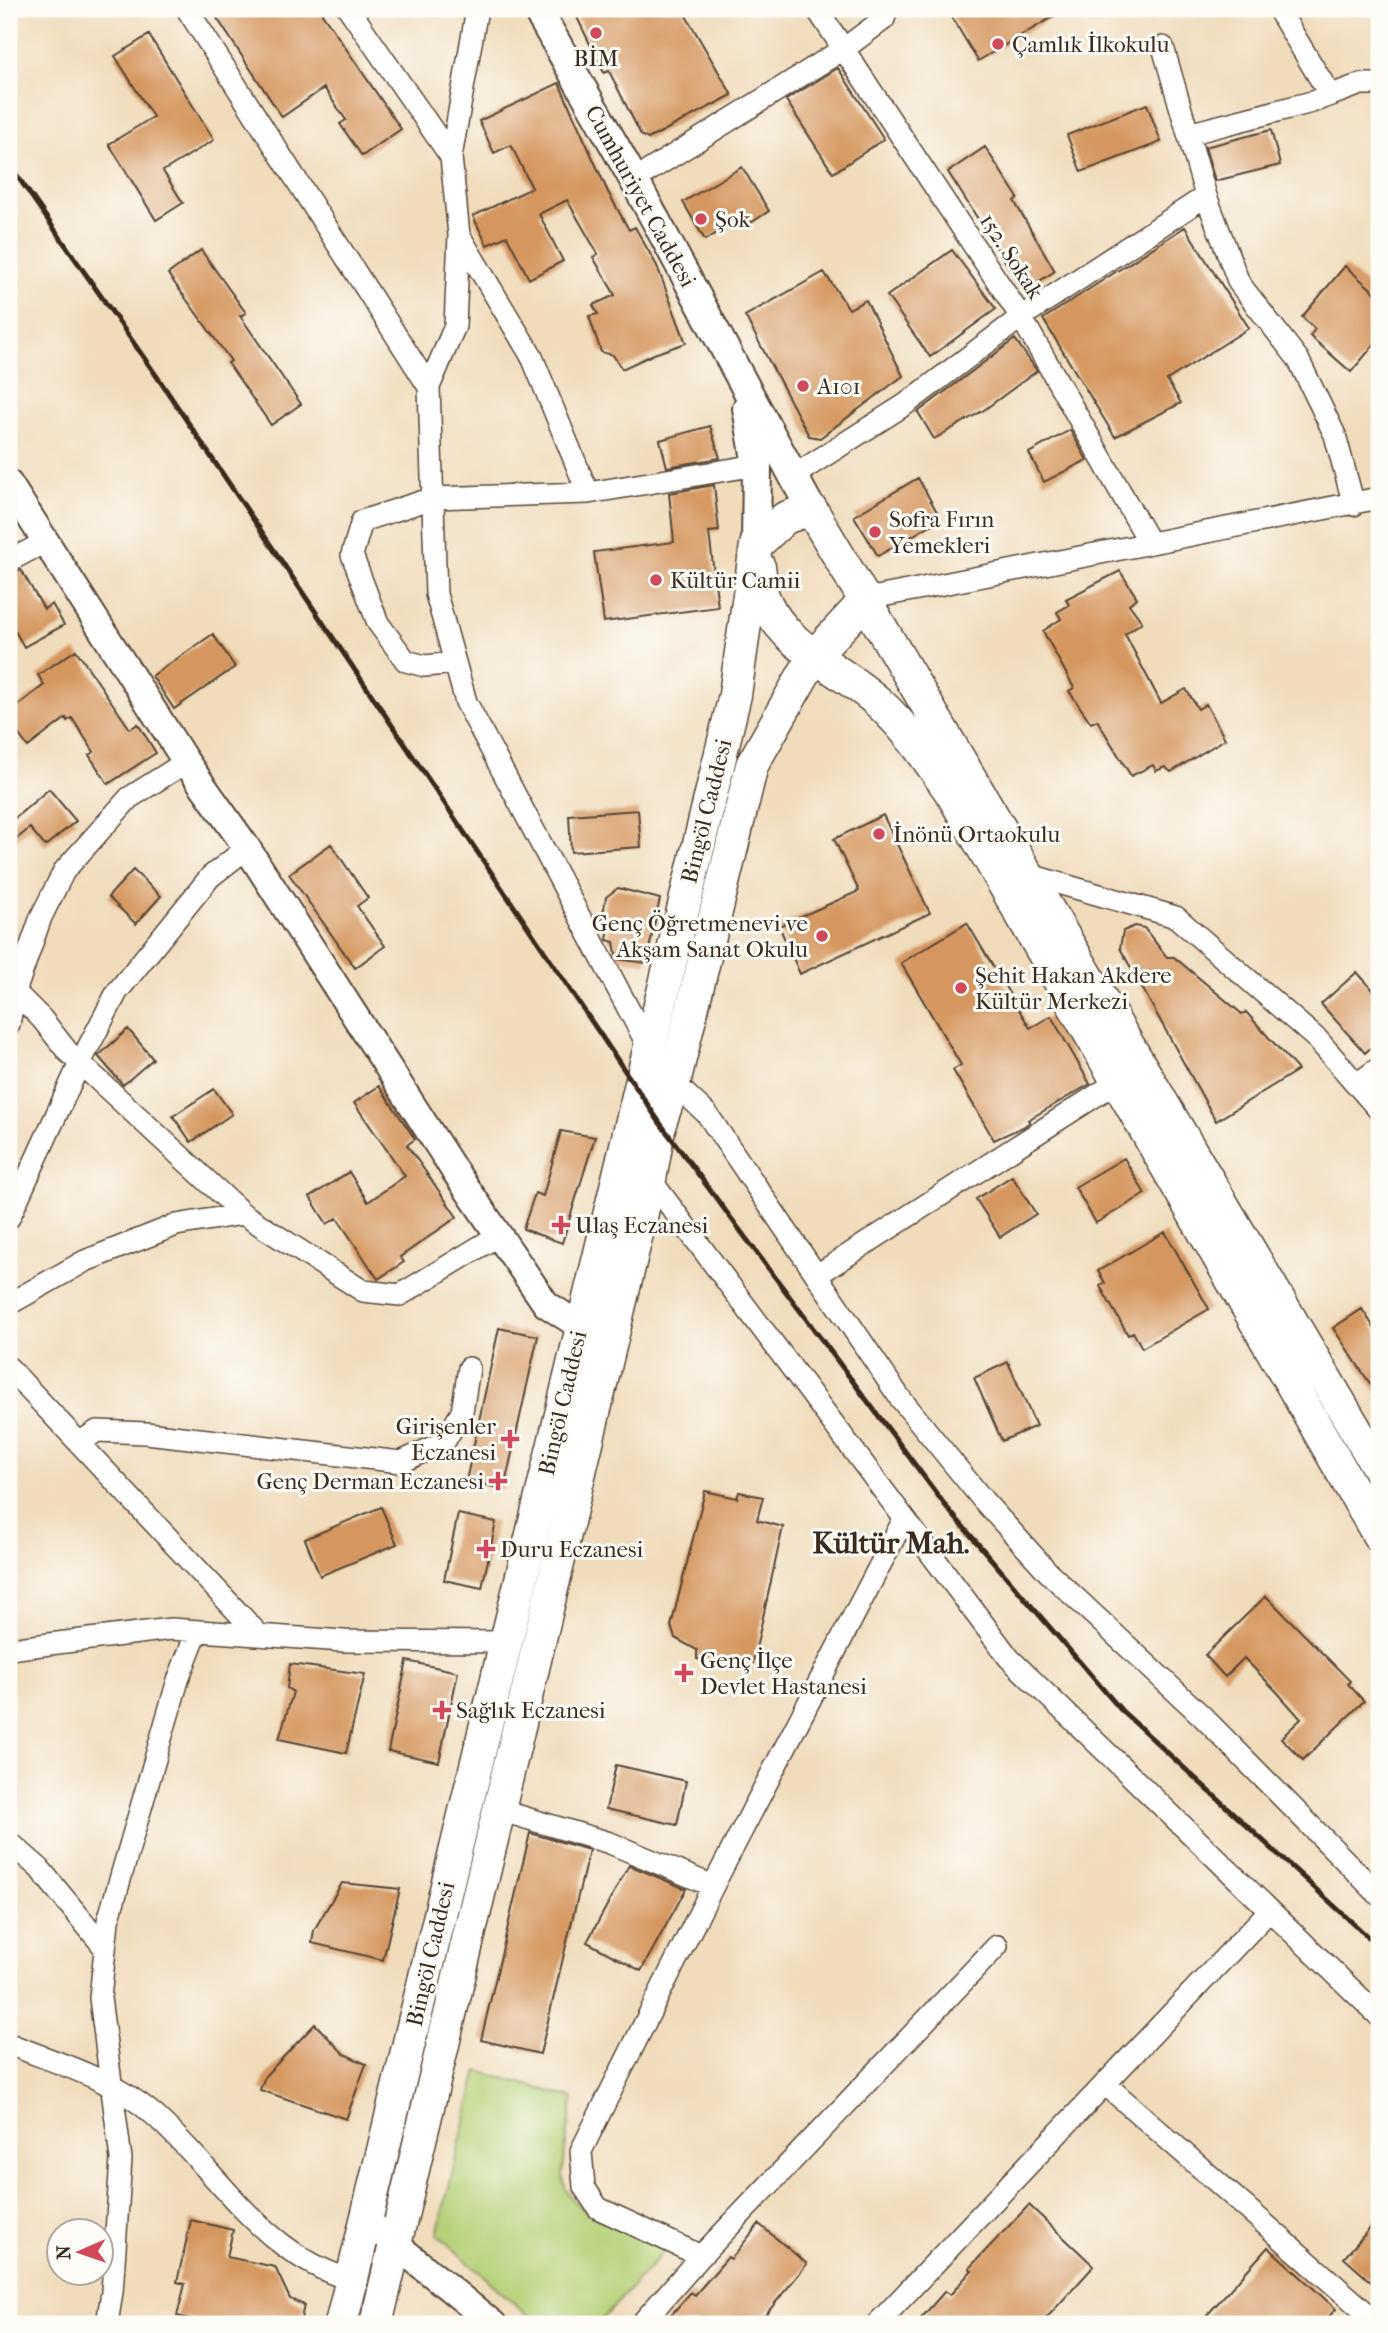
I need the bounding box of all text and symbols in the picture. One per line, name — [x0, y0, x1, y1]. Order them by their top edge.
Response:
marker: BİM — [588, 25, 604, 41]
place label: Çamlık İlkokulu — [1012, 31, 1170, 58]
marker: Çamlık İlkokulu — [990, 36, 1006, 52]
place label: BİM — [574, 45, 618, 72]
street label: Cumhuriyet Caddesi — [579, 101, 702, 292]
place label: Şok — [715, 206, 751, 233]
street label: 152. Sokak — [974, 208, 1050, 305]
marker: Şok — [693, 211, 709, 227]
place label: A101 — [816, 373, 861, 400]
marker: A101 — [795, 378, 811, 394]
place label: Sofra Fırın Yemekleri — [888, 506, 995, 559]
marker: Sofra Fırın Yemekleri — [867, 524, 883, 540]
place label: Kültür Camii — [670, 567, 800, 594]
marker: Kültür Camii — [648, 572, 664, 588]
street label: Bingöl Caddesi — [675, 736, 738, 886]
place label: İnönü Ortaokulu — [893, 821, 1060, 848]
marker: İnönü Ortaokulu — [871, 826, 887, 842]
place label: Genç Öğretmenevi ve Akşam Sanat Okulu — [592, 910, 808, 963]
marker: Genç Öğretmenevi ve Akşam Sanat Okulu — [814, 928, 830, 944]
place label: Şehit Hakan Akdere Kültür Merkezi — [975, 962, 1172, 1015]
marker: Şehit Hakan Akdere Kültür Merkezi — [953, 980, 969, 996]
place label: Ulaş Eczanesi — [575, 1212, 708, 1239]
marker: Ulaş Eczanesi — [553, 1217, 569, 1233]
street label: Bingöl Caddesi — [533, 1328, 592, 1478]
place label: Girişenler Eczanesi — [396, 1413, 496, 1466]
marker: Girişenler Eczanesi — [502, 1431, 518, 1447]
place label: Genç Derman Eczanesi — [256, 1468, 484, 1495]
marker: Genç Derman Eczanesi — [490, 1473, 506, 1489]
district label: Kültür Mah. — [812, 1526, 970, 1561]
place label: Duru Eczanesi — [500, 1536, 643, 1563]
marker: Duru Eczanesi — [478, 1541, 494, 1557]
place label: Genç İlçe Devlet Hastanesi — [700, 1647, 867, 1700]
marker: Genç İlçe Devlet Hastanesi — [674, 1663, 694, 1683]
place label: Sağlık Eczanesi — [456, 1697, 606, 1724]
marker: Sağlık Eczanesi — [434, 1702, 450, 1718]
street label: Bingöl Caddesi — [401, 1879, 460, 2029]
north arrow — [46, 2218, 116, 2288]
text: N — [53, 2244, 75, 2260]

